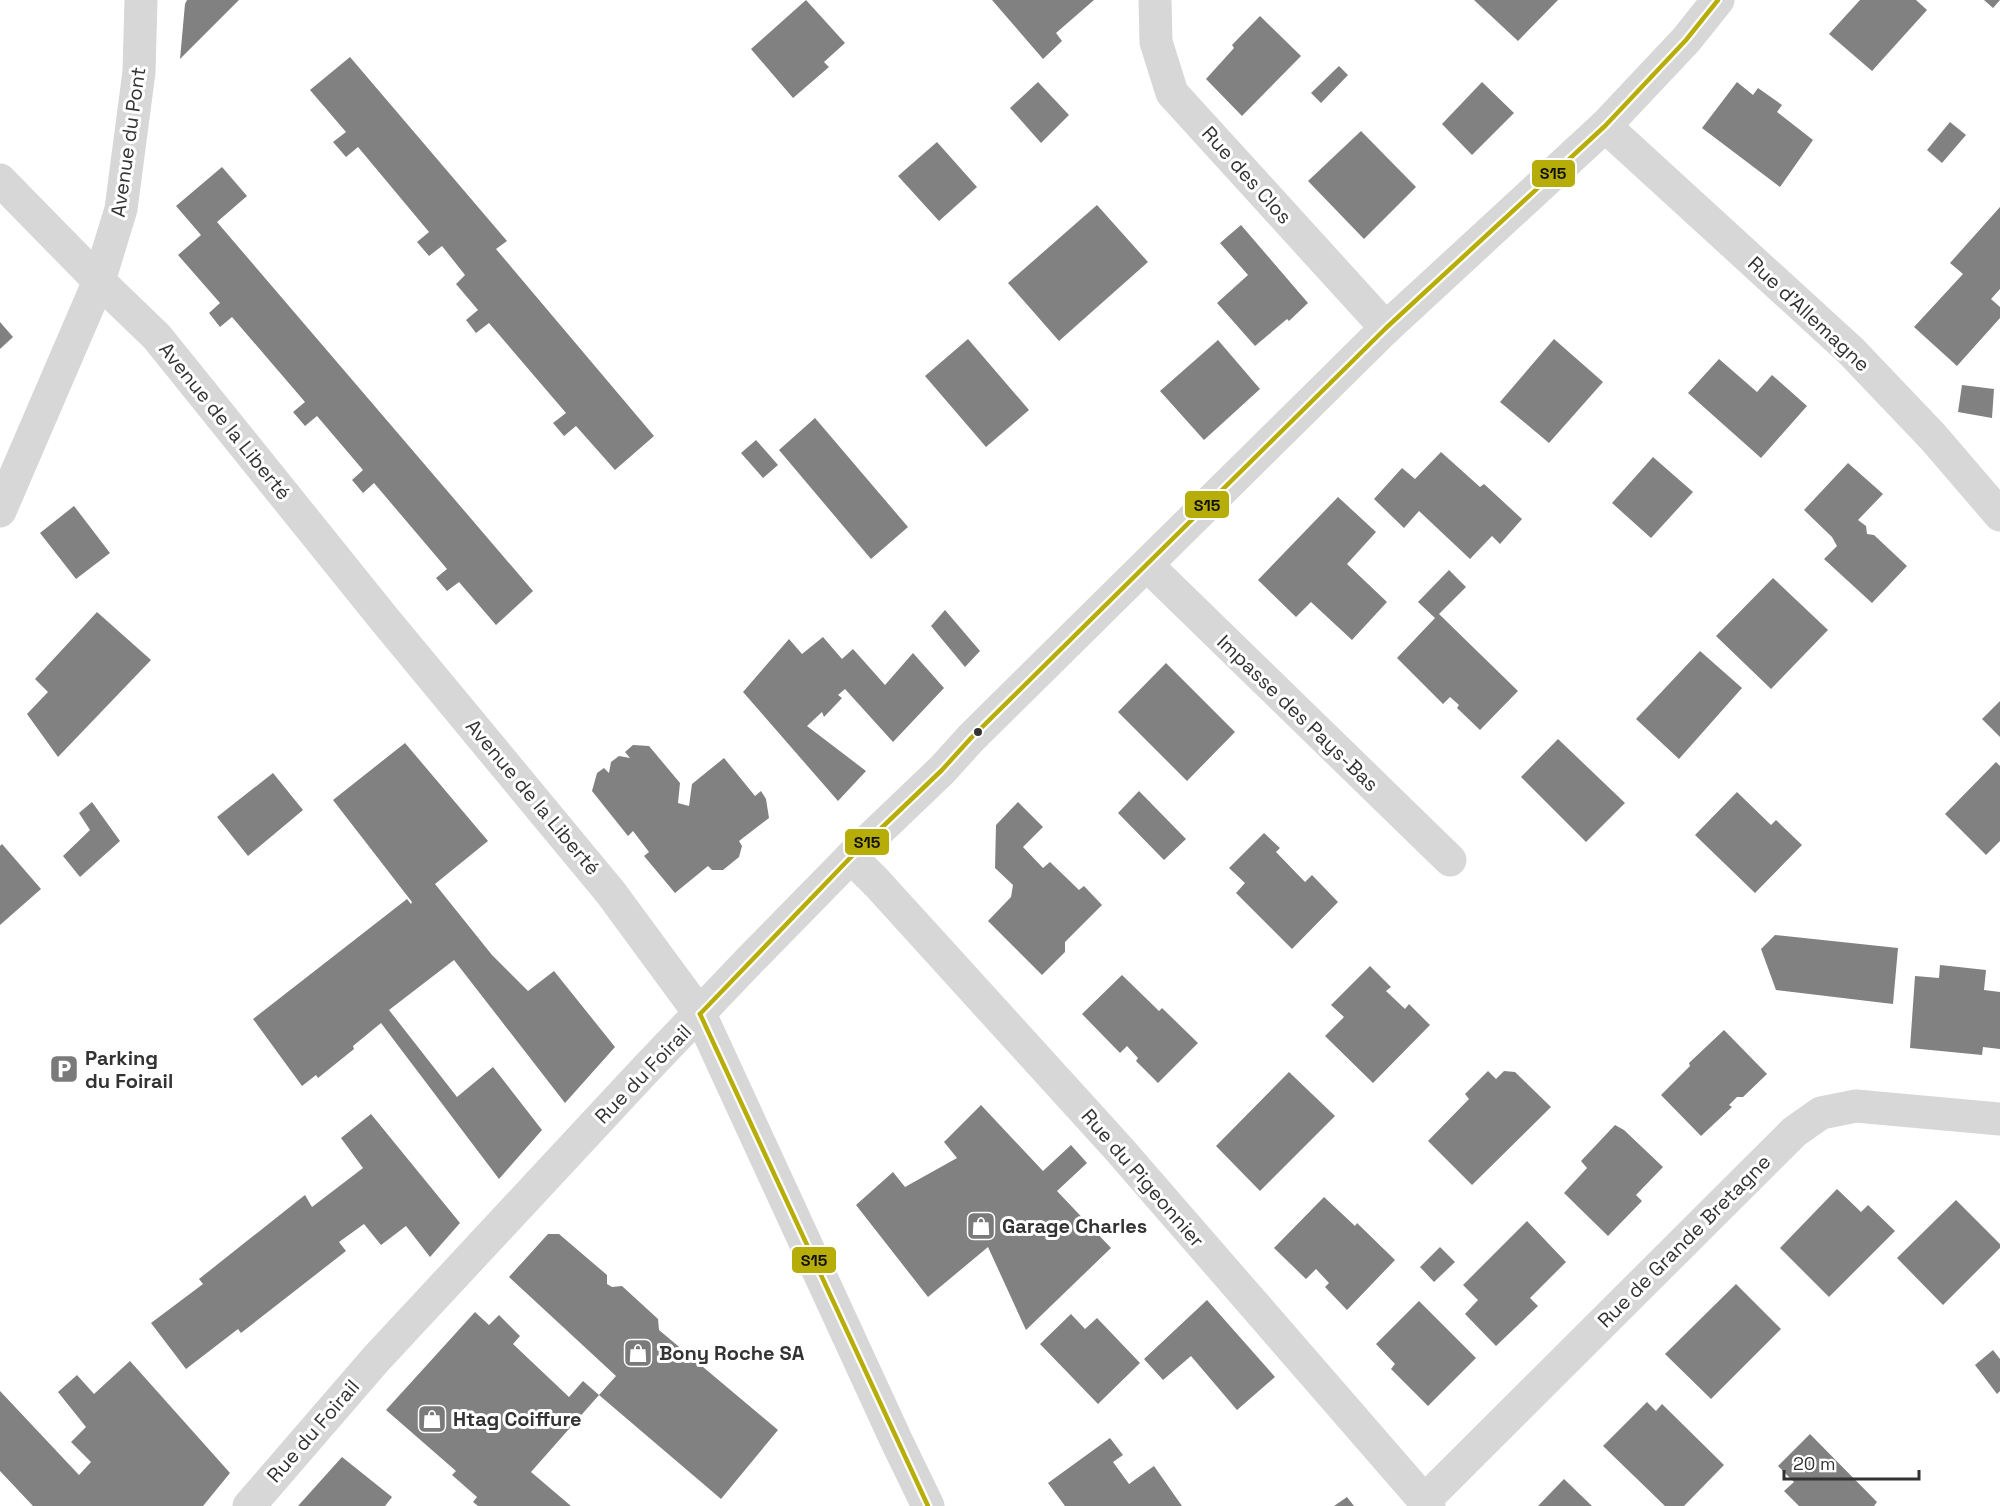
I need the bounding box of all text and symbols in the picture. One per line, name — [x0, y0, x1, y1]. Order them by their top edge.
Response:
street label: Avenue du Pont — [105, 65, 151, 219]
street label: Rue des Clos — [1196, 121, 1298, 229]
line badge: S15 — [1531, 159, 1576, 188]
text: S15 — [1540, 163, 1567, 184]
street label: Rue d'Allemagne — [1742, 251, 1876, 377]
street label: Avenue de la Liberté — [153, 337, 297, 505]
line badge: S15 — [1184, 490, 1230, 519]
text: S15 — [1194, 495, 1221, 516]
street label: Impasse des Pays-Bas — [1212, 629, 1384, 797]
street label: Avenue de la Liberté — [460, 714, 606, 880]
unlabelled marker — [972, 726, 984, 738]
line badge: S15 — [844, 828, 890, 856]
text: S15 — [854, 832, 881, 853]
street label: Rue du Foirail — [589, 1019, 697, 1129]
place label: Parking du Foirail — [85, 1045, 173, 1094]
parking icon: Parking du Foirail — [48, 1053, 80, 1085]
street label: Rue du Pigeonnier — [1076, 1103, 1210, 1253]
street label: Rue de Grande Bretagne — [1592, 1149, 1776, 1333]
shop icon: Garage Charles — [965, 1210, 997, 1242]
place label: Garage Charles — [1002, 1213, 1147, 1239]
line badge: S15 — [791, 1246, 837, 1274]
text: S15 — [801, 1250, 828, 1271]
shop icon: Bony Roche SA — [622, 1337, 654, 1369]
place label: Bony Roche SA — [659, 1340, 805, 1366]
street label: Rue du Foirail — [261, 1374, 365, 1488]
shop icon: Htag Coiffure — [416, 1403, 448, 1435]
place label: Htag Coiffure — [453, 1406, 582, 1432]
scale bar — [1784, 1443, 1919, 1481]
text: 20 m — [1793, 1452, 1836, 1475]

